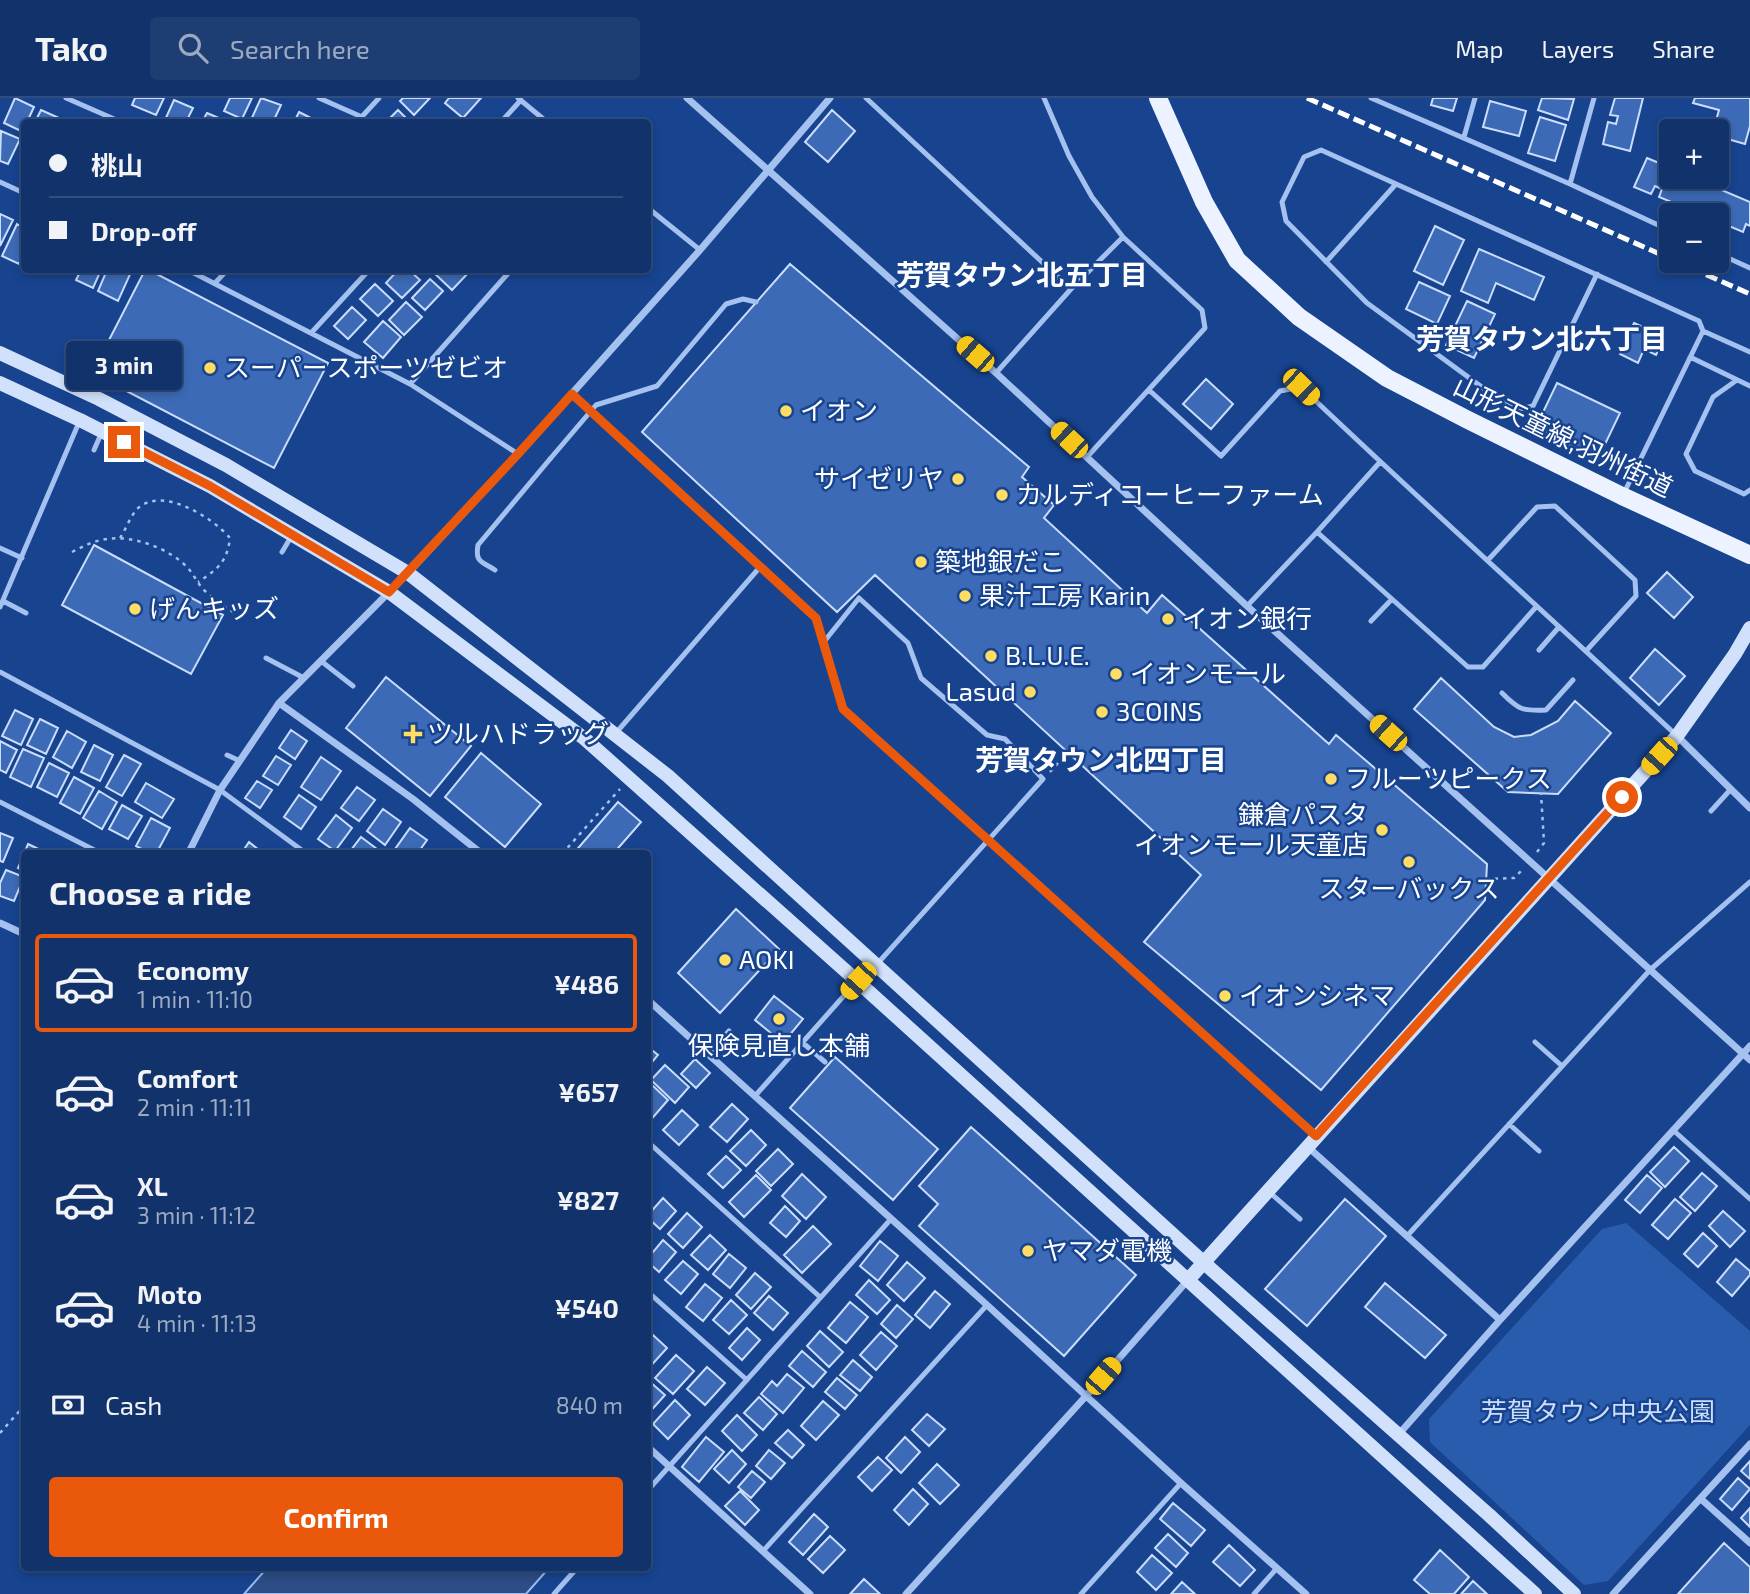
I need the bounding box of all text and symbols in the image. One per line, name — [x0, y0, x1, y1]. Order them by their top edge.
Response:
search box — [150, 17, 640, 80]
text: Tako — [35, 28, 108, 68]
icon: search — [174, 29, 212, 67]
text: Search here — [230, 33, 370, 64]
text: Map — [1455, 34, 1503, 63]
text: Layers — [1541, 34, 1614, 63]
text: Share — [1652, 34, 1715, 63]
map controls — [1659, 119, 1729, 273]
button: + — [1659, 119, 1729, 189]
text: 桃山 — [91, 149, 143, 180]
button: − — [1659, 203, 1729, 273]
text: Drop-off — [91, 215, 196, 246]
district label: 芳賀タウン北五丁目 — [896, 257, 1148, 291]
district label: 芳賀タウン北六丁目 — [1416, 321, 1668, 355]
car — [953, 332, 998, 376]
callout: 3 min — [66, 341, 182, 390]
text: 3 min — [95, 351, 153, 379]
place label: スーパースポーツゼビオ — [224, 351, 508, 382]
marker: スーパースポーツゼビオ — [202, 360, 218, 376]
car — [1279, 365, 1324, 409]
street label: 山形天童線;羽州街道 — [1449, 369, 1678, 502]
place label: イオン — [800, 394, 878, 425]
marker: イオン — [778, 403, 794, 419]
car — [1047, 418, 1092, 462]
route end — [108, 426, 140, 458]
place label: サイゼリヤ — [814, 462, 944, 493]
marker: サイゼリヤ — [950, 471, 966, 487]
place label: カルディコーヒーファーム — [1016, 478, 1324, 509]
marker: カルディコーヒーファーム — [994, 487, 1010, 503]
place label: 築地銀だこ — [935, 545, 1065, 576]
marker: 築地銀だこ — [913, 554, 929, 570]
place label: 果汁工房 Karin — [979, 579, 1150, 610]
marker: 果汁工房 Karin — [957, 588, 973, 604]
place label: げんキッズ — [149, 592, 279, 623]
marker: げんキッズ — [127, 601, 143, 617]
place label: イオン銀行 — [1182, 602, 1312, 633]
marker: イオン銀行 — [1160, 611, 1176, 627]
place label: B.L.U.E. — [1005, 639, 1090, 670]
marker: B.L.U.E. — [983, 648, 999, 664]
place label: イオンモール — [1130, 657, 1286, 688]
marker: イオンモール — [1108, 666, 1124, 682]
place label: Lasud — [945, 675, 1016, 706]
marker: Lasud — [1022, 684, 1038, 700]
place label: 3COINS — [1116, 695, 1202, 726]
marker: 3COINS — [1094, 704, 1110, 720]
car — [1366, 711, 1411, 755]
place label: ツルハドラッグ — [427, 717, 609, 748]
marker: ツルハドラッグ — [405, 726, 421, 742]
car — [1638, 733, 1681, 779]
district label: 芳賀タウン北四丁目 — [975, 742, 1227, 776]
place label: フルーツピークス — [1345, 762, 1552, 793]
marker: フルーツピークス — [1323, 771, 1339, 787]
route start — [1606, 781, 1638, 813]
place label: 鎌倉パスタ イオンモール天童店 — [1134, 798, 1368, 859]
marker: 鎌倉パスタ イオンモール天童店 — [1374, 822, 1390, 838]
marker: スターバックス — [1401, 854, 1417, 870]
place label: スターバックス — [1319, 872, 1499, 903]
text: Choose a ride — [49, 873, 252, 911]
place label: AOKI — [739, 943, 795, 974]
icon: car — [53, 952, 116, 1015]
marker: AOKI — [717, 952, 733, 968]
text: Economy — [137, 954, 249, 985]
car — [837, 958, 880, 1004]
text: ¥486 — [554, 968, 619, 999]
place label: イオンシネマ — [1239, 979, 1395, 1010]
text: 1 min · 11:10 — [137, 985, 253, 1013]
marker: イオンシネマ — [1217, 988, 1233, 1004]
marker: 保険見直し本舗 — [771, 1011, 787, 1027]
place label: 保険見直し本舗 — [688, 1029, 870, 1060]
icon: car — [53, 1060, 116, 1123]
text: Comfort — [137, 1062, 238, 1093]
text: ¥657 — [558, 1076, 619, 1107]
text: 2 min · 11:11 — [137, 1093, 252, 1121]
icon: car — [53, 1168, 116, 1231]
text: XL — [137, 1170, 168, 1201]
text: ¥827 — [557, 1184, 619, 1215]
text: 3 min · 11:12 — [137, 1201, 256, 1229]
place label: ヤマダ電機 — [1042, 1234, 1172, 1265]
marker: ヤマダ電機 — [1020, 1243, 1036, 1259]
icon: car — [53, 1276, 116, 1339]
text: Moto — [137, 1278, 202, 1309]
text: ¥540 — [554, 1292, 619, 1323]
text: 4 min · 11:13 — [137, 1309, 257, 1337]
car — [1082, 1353, 1125, 1399]
icon: cash — [49, 1386, 87, 1424]
text: Cash — [105, 1389, 162, 1420]
text: 840 m — [556, 1391, 623, 1419]
park label: 芳賀タウン中央公園 — [1481, 1395, 1715, 1426]
button: Confirm — [49, 1477, 623, 1557]

